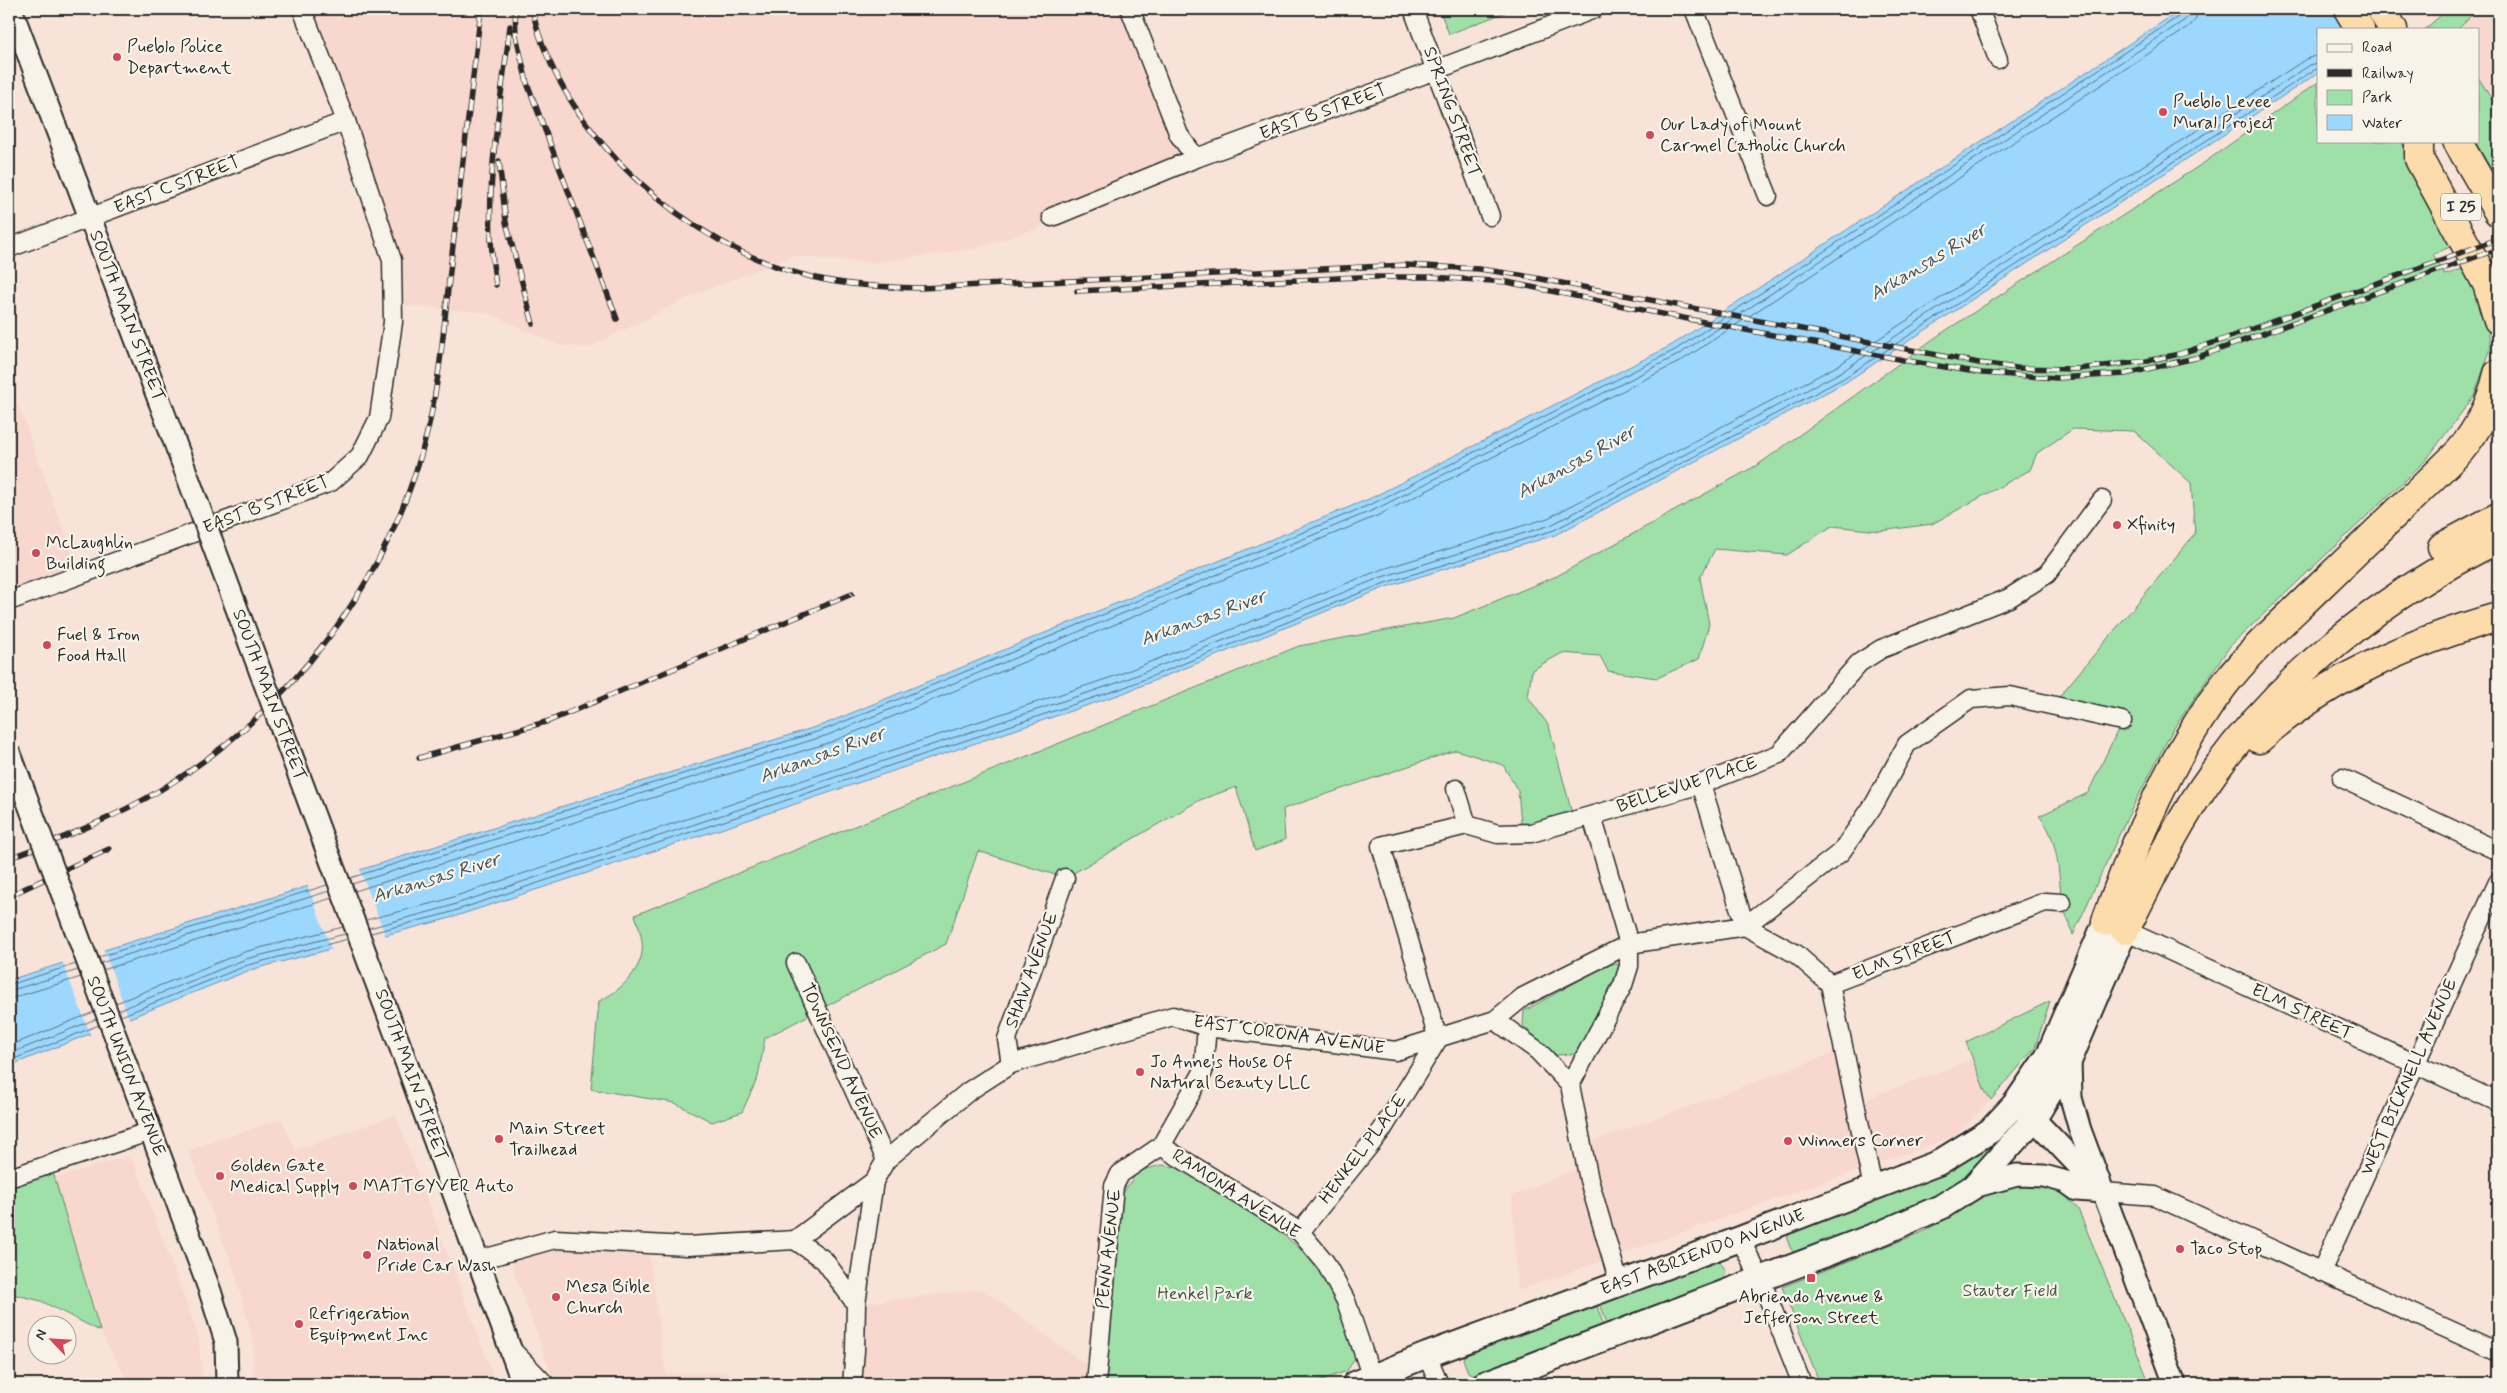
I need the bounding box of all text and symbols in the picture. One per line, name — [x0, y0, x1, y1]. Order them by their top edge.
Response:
legend — [2317, 28, 2480, 142]
place label: Pueblo Police Department — [127, 35, 232, 80]
text: Road — [2362, 38, 2392, 58]
street label: SPRING STREET — [1417, 43, 1487, 181]
marker: Pueblo Police Department — [111, 51, 123, 63]
text: Railway — [2362, 64, 2414, 84]
street label: EAST B STREET — [1256, 78, 1390, 146]
text: Park — [2362, 88, 2392, 108]
place label: Pueblo Levee Mural Project — [2173, 90, 2276, 135]
marker: Pueblo Levee Mural Project — [2157, 106, 2169, 118]
place label: Our Lady of Mount Carmel Catholic Church — [1660, 113, 1846, 158]
text: Water — [2362, 114, 2402, 134]
marker: Our Lady of Mount Carmel Catholic Church — [1644, 129, 1656, 141]
street label: EAST C STREET — [111, 150, 243, 220]
road number: I 25 — [2441, 193, 2481, 220]
water label: Arkansas River — [1865, 216, 1993, 307]
street label: SOUTH MAIN STREET — [83, 227, 171, 405]
water label: Arkansas River — [1513, 418, 1642, 505]
street label: EAST B STREET — [200, 470, 332, 540]
place label: Xfinity — [2127, 513, 2175, 537]
marker: Xfinity — [2111, 519, 2123, 531]
place label: McLaughlin Building — [46, 531, 133, 578]
marker: McLaughlin Building — [30, 547, 42, 559]
water label: Arkansas River — [1137, 583, 1272, 652]
street label: SOUTH MAIN STREET — [226, 606, 312, 785]
place label: Fuel & Iron Food Hall — [57, 623, 140, 668]
marker: Fuel & Iron Food Hall — [41, 639, 53, 651]
water label: Arkansas River — [756, 720, 891, 789]
street label: BELLEVUE PLACE — [1614, 751, 1760, 819]
water label: Arkansas River — [370, 846, 505, 909]
street label: SHAW AVENUE — [1000, 908, 1064, 1031]
street label: ELM STREET — [1849, 925, 1959, 987]
street label: SOUTH UNION AVENUE — [81, 973, 171, 1159]
street label: WEST BICKNELL AVENUE — [2355, 975, 2463, 1179]
street label: ELM STREET — [2248, 978, 2357, 1046]
street label: TOWNSEND AVENUE — [794, 979, 888, 1143]
street label: SOUTH MAIN STREET — [369, 986, 453, 1164]
street label: EAST CORONA AVENUE — [1192, 1010, 1386, 1060]
place label: Jo Anne's House Of Natural Beauty LLC — [1150, 1050, 1310, 1095]
marker: Jo Anne's House Of Natural Beauty LLC — [1134, 1066, 1146, 1078]
street label: HENKEL PLACE — [1314, 1089, 1413, 1209]
place label: Main Street Trailhead — [509, 1117, 606, 1162]
place label: Winners Corner — [1798, 1129, 1924, 1153]
marker: Main Street Trailhead — [493, 1133, 505, 1145]
marker: Winners Corner — [1782, 1135, 1794, 1147]
street label: RAMONA AVENUE — [1167, 1143, 1305, 1245]
place label: Golden Gate Medical Supply — [230, 1154, 339, 1199]
marker: Golden Gate Medical Supply — [214, 1170, 226, 1182]
place label: MATTGYVER Auto — [363, 1174, 514, 1198]
marker: MATTGYVER Auto — [347, 1180, 359, 1192]
street label: PENN AVENUE — [1091, 1188, 1127, 1310]
street label: EAST ABRIENDO AVENUE — [1597, 1203, 1809, 1302]
place label: National Pride Car Wash — [377, 1233, 497, 1278]
place label: Taco Stop — [2190, 1237, 2262, 1261]
marker: Taco Stop — [2174, 1243, 2186, 1255]
marker: National Pride Car Wash — [361, 1249, 373, 1261]
marker: Abriendo Avenue & Jefferson Street — [1805, 1272, 1817, 1284]
place label: Mesa Bible Church — [566, 1275, 651, 1320]
park label: Stauter Field — [1962, 1279, 2058, 1303]
park label: Henkel Park — [1157, 1282, 1253, 1306]
place label: Abriendo Avenue & Jefferson Street — [1738, 1285, 1884, 1330]
marker: Mesa Bible Church — [550, 1291, 562, 1303]
place label: Refrigeration Equipment Inc — [309, 1302, 428, 1347]
north arrow — [28, 1316, 78, 1366]
marker: Refrigeration Equipment Inc — [293, 1318, 305, 1330]
text: N — [31, 1327, 51, 1343]

